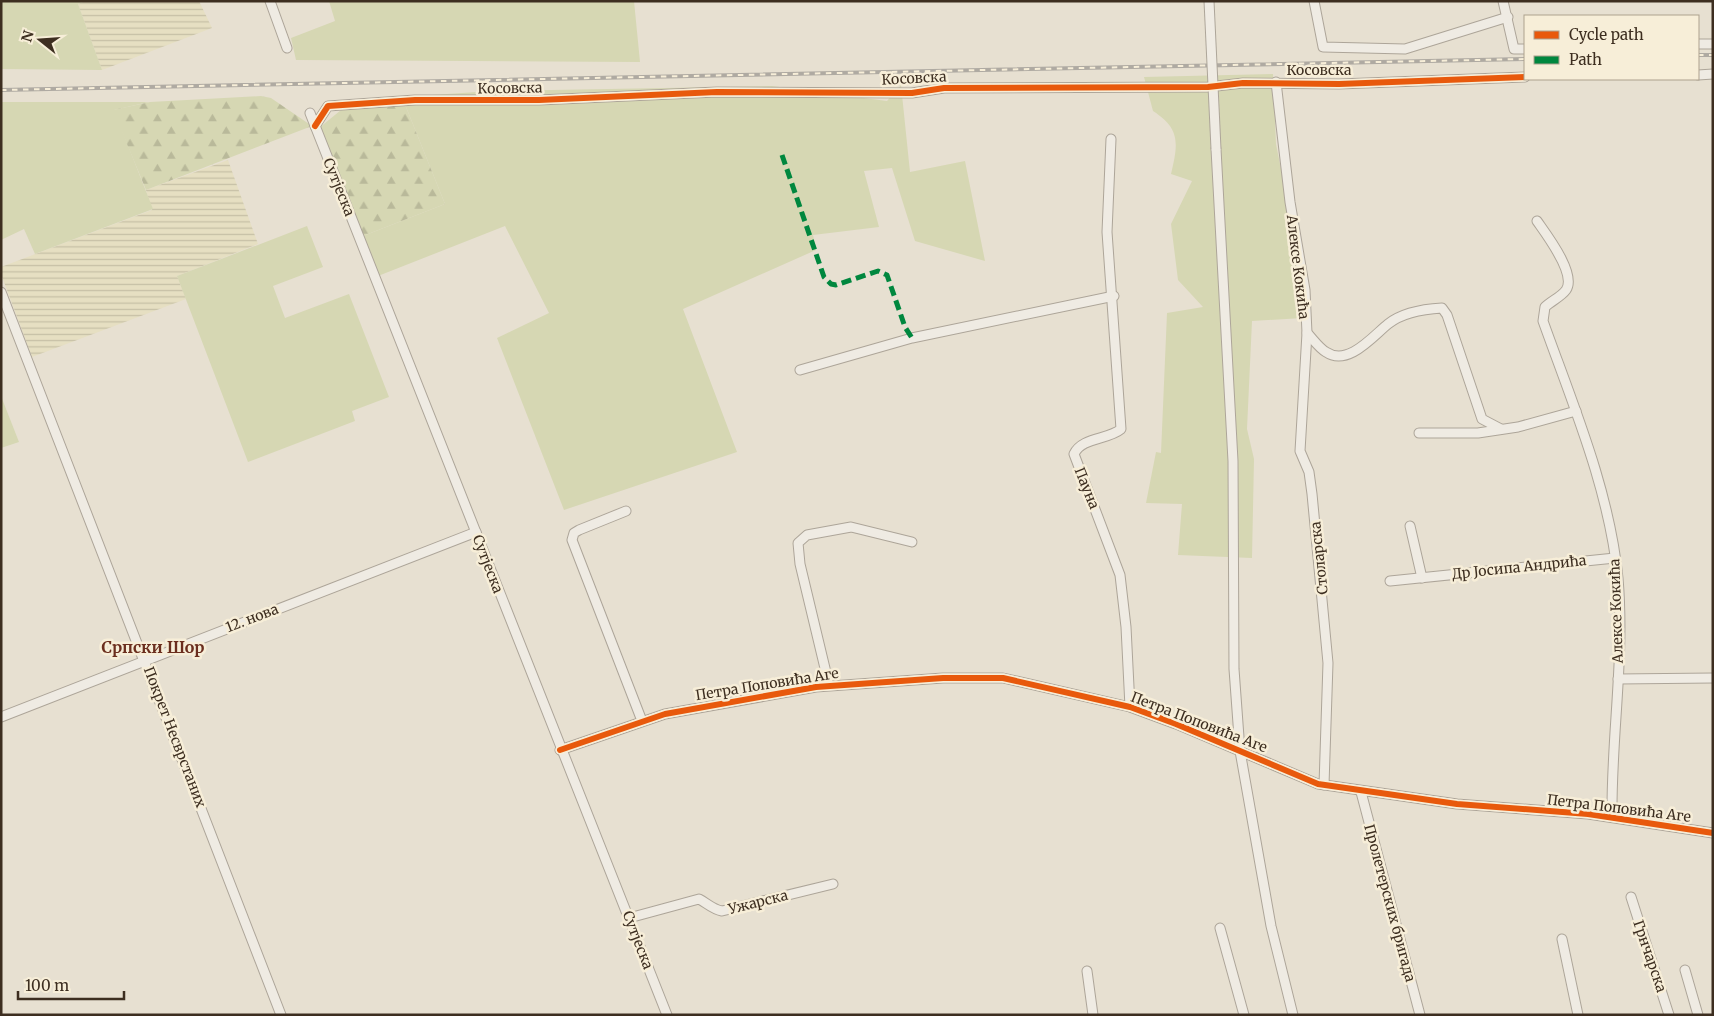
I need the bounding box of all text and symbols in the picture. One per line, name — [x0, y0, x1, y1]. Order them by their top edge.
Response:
north arrow — [15, 15, 65, 65]
legend — [1524, 15, 1699, 80]
text: Cycle path — [1569, 25, 1644, 44]
text: N — [17, 28, 38, 44]
text: Path — [1569, 50, 1602, 69]
street label: Косовска — [1287, 61, 1352, 79]
street label: Косовска — [881, 67, 947, 89]
street label: Косовска — [477, 78, 543, 98]
street label: Сутјеска — [319, 155, 359, 219]
street label: Алексе Кокића — [1283, 213, 1313, 321]
street label: Пауна — [1071, 464, 1104, 512]
street label: Столарска — [1306, 520, 1332, 595]
street label: Сутјеска — [469, 532, 508, 596]
street label: Др Јосипа Андрића — [1451, 551, 1588, 583]
street label: Алексе Кокића — [1605, 558, 1627, 665]
street label: 12. нова — [223, 600, 281, 636]
district label: Српски Шор — [102, 637, 204, 657]
street label: Покрет Несврстаних — [140, 664, 210, 811]
street label: Петра Поповића Аге — [694, 664, 840, 704]
street label: Петра Поповића Аге — [1128, 688, 1270, 756]
street label: Петра Поповића Аге — [1546, 790, 1692, 826]
street label: Пролетерских бригада — [1360, 822, 1420, 984]
street label: Ужарска — [725, 886, 790, 918]
street label: Сутјеска — [619, 908, 658, 972]
street label: Грнчарска — [1629, 917, 1671, 995]
scale bar — [18, 968, 124, 1000]
text: 100 m — [25, 976, 69, 995]

